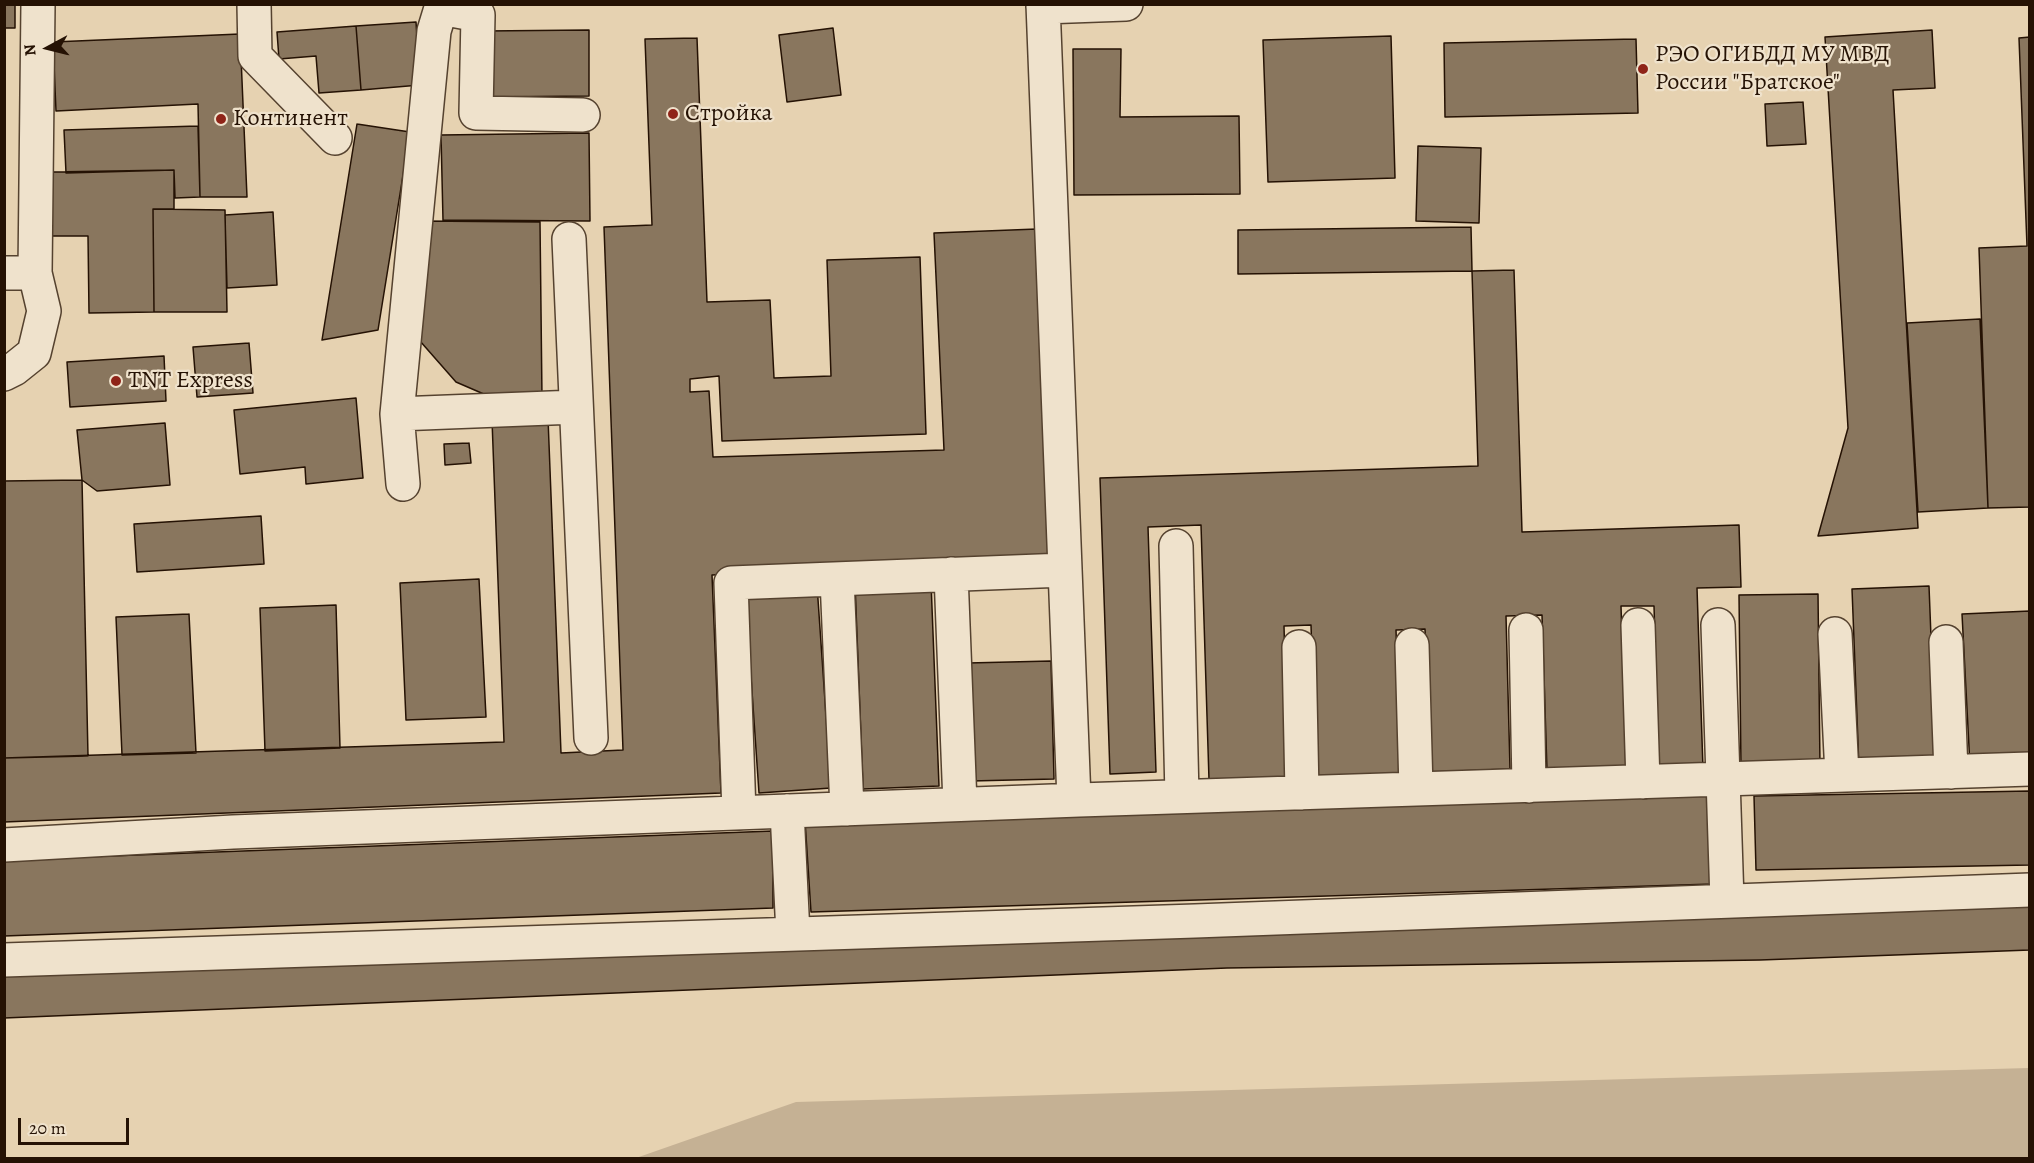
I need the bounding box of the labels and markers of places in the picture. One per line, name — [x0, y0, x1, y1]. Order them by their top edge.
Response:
place label: РЭО ОГИБДД МУ МВД России "Братское" — [1655, 41, 1890, 97]
marker: РЭО ОГИБДД МУ МВД России "Братское" — [1636, 62, 1650, 76]
place label: Стройка — [685, 100, 773, 128]
place label: Континент — [233, 105, 348, 133]
marker: Стройка — [666, 107, 680, 121]
marker: Континент — [214, 112, 228, 126]
place label: TNT Express — [128, 367, 253, 395]
marker: TNT Express — [109, 374, 123, 388]

